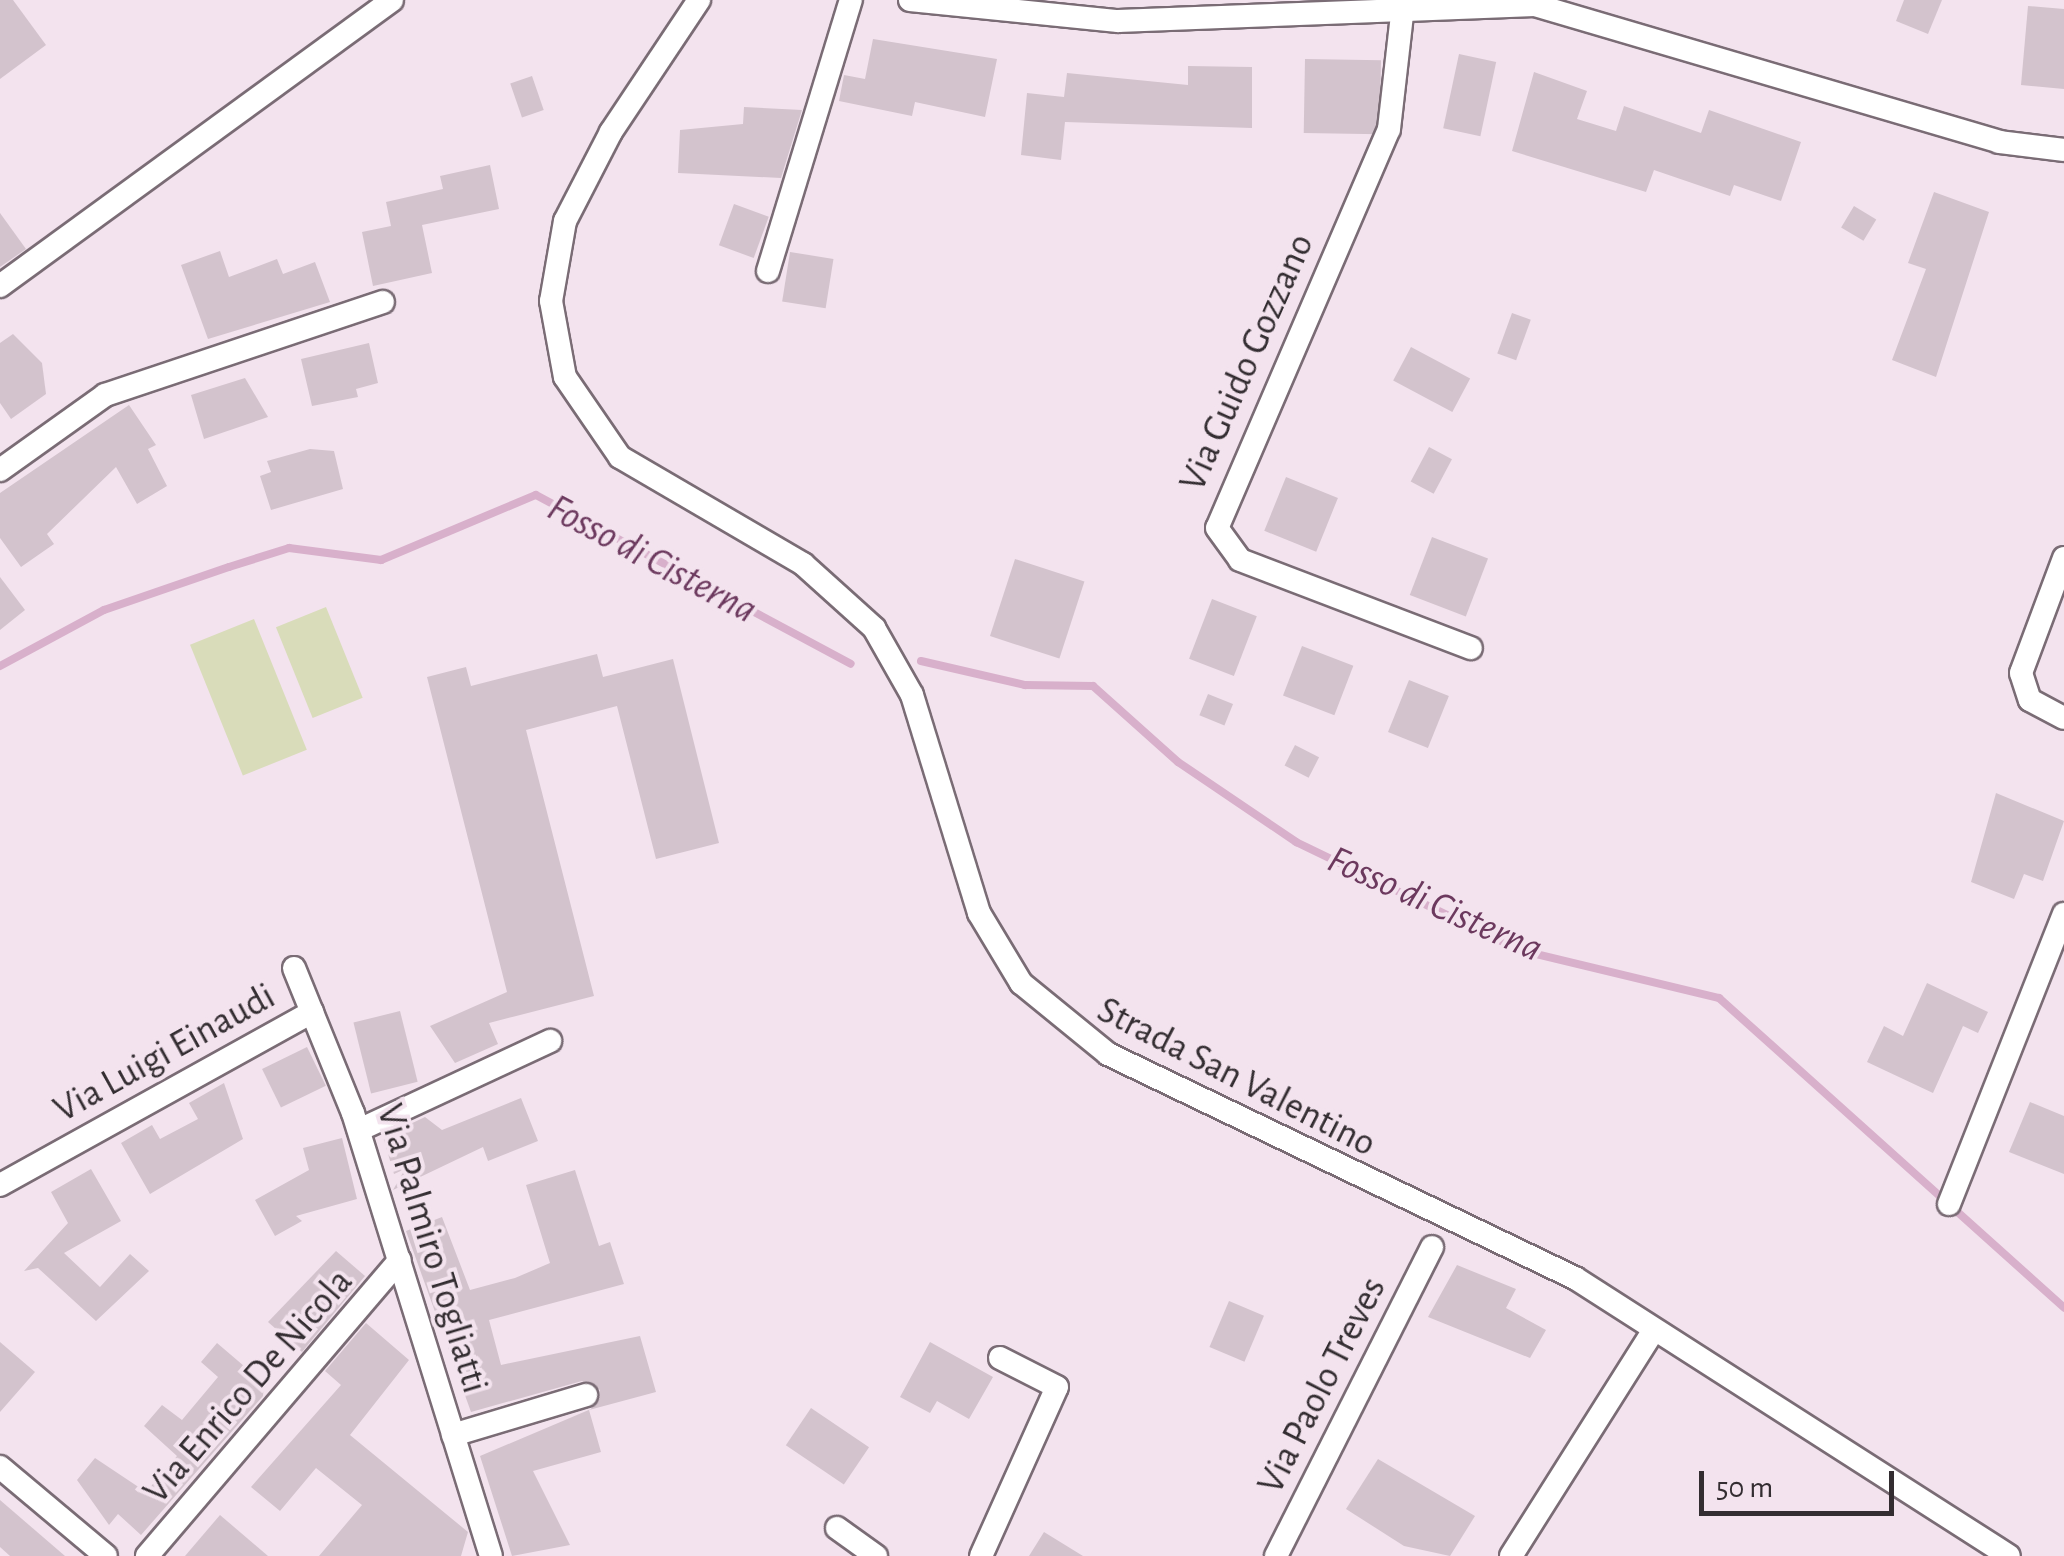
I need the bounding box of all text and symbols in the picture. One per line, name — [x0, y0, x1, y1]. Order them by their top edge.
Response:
street label: Via Guido Gozzano — [1171, 227, 1325, 499]
water label: Fosso di Cisterna — [539, 484, 765, 634]
water label: Fosso di Cisterna — [1320, 835, 1550, 973]
street label: Via Luigi Einaudi — [47, 975, 283, 1133]
street label: Strada San Valentino — [1089, 988, 1383, 1168]
street label: Via Palmiro Togliatti — [365, 1099, 497, 1399]
street label: Via Enrico De Nicola — [135, 1260, 363, 1514]
street label: Via Paolo Treves — [1249, 1270, 1397, 1502]
scale bar — [1704, 1451, 1899, 1513]
text: 50 m — [1716, 1473, 1773, 1503]

